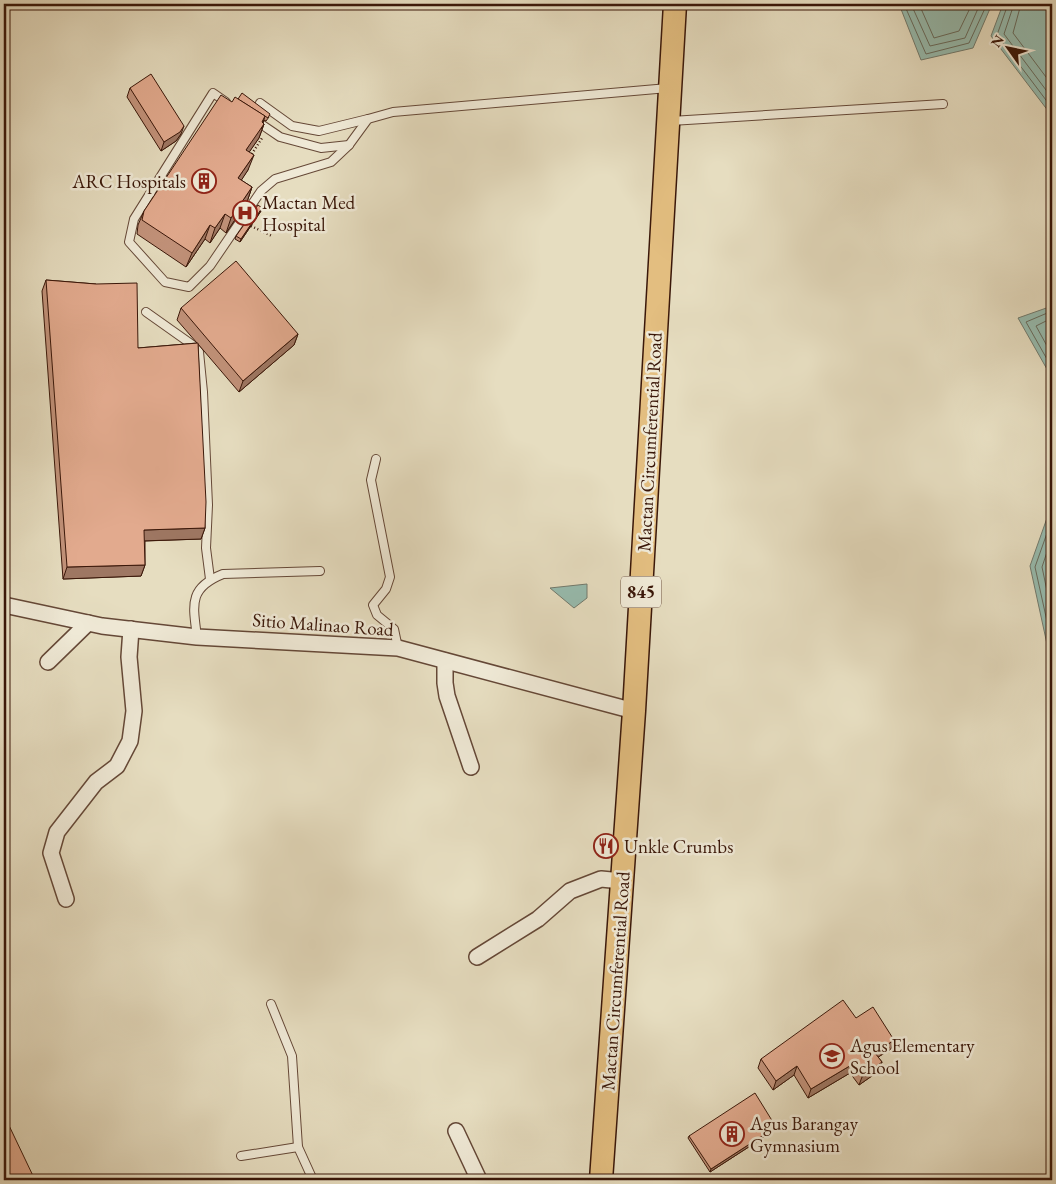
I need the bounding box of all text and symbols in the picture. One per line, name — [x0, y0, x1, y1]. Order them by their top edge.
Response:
north arrow — [984, 22, 1034, 72]
text: N — [986, 31, 1008, 51]
building icon: ARC Hospitals — [191, 168, 217, 194]
place label: ARC Hospitals — [71, 169, 186, 194]
place label: Mactan Med Hospital — [262, 190, 355, 237]
hospital icon: Mactan Med Hospital — [232, 200, 258, 226]
street label: Mactan Circumferential Road — [631, 331, 668, 552]
road number: 845 — [621, 576, 661, 608]
street label: Sitio Malinao Road — [252, 607, 395, 642]
restaurant icon: Unkle Crumbs — [593, 833, 619, 859]
place label: Unkle Crumbs — [624, 834, 733, 859]
street label: Mactan Circumferential Road — [595, 870, 636, 1091]
place label: Agus Elementary School — [849, 1033, 975, 1080]
school or university icon: Agus Elementary School — [819, 1043, 845, 1069]
place label: Agus Barangay Gymnasium — [749, 1111, 859, 1158]
building icon: Agus Barangay Gymnasium — [719, 1121, 745, 1147]

